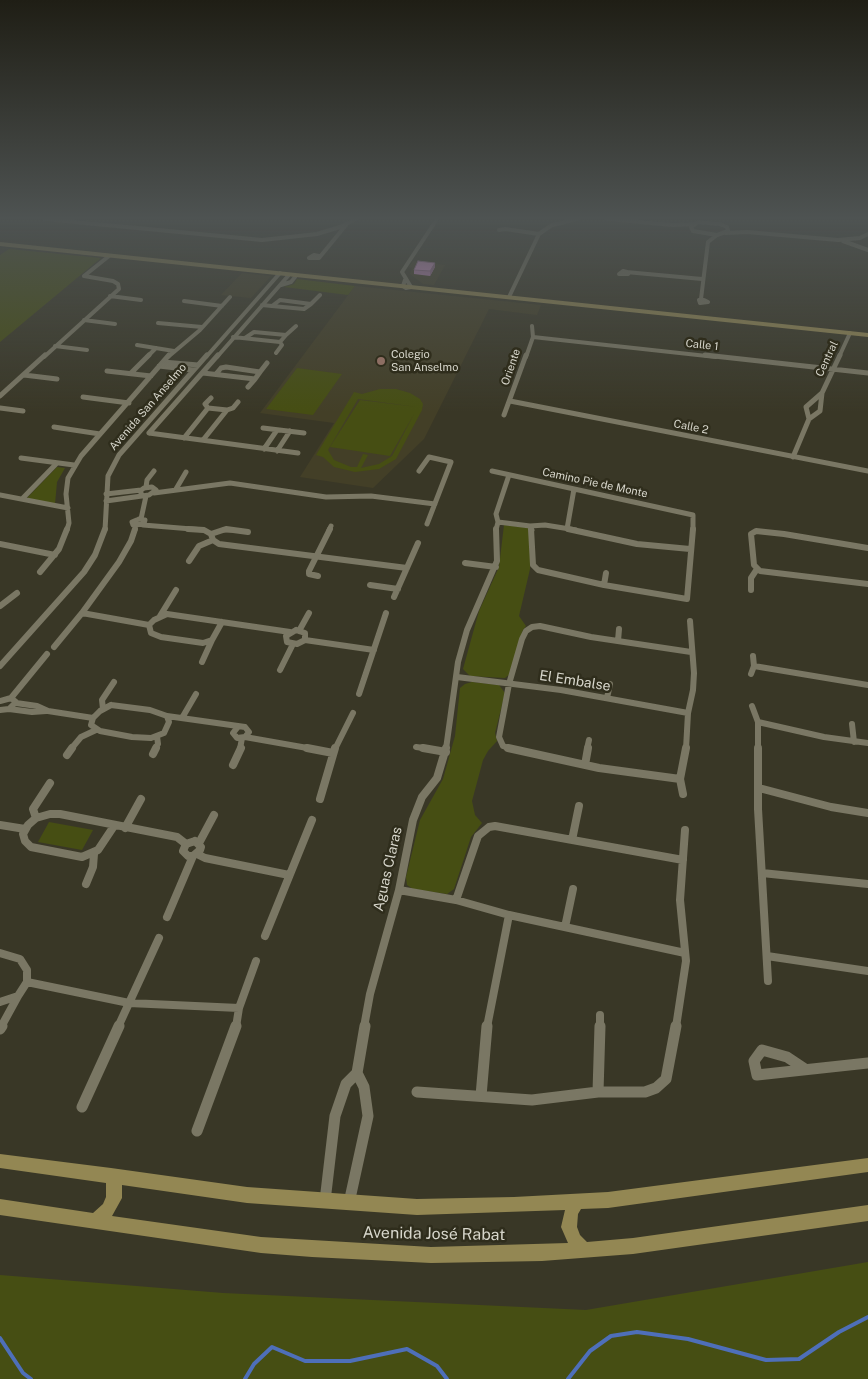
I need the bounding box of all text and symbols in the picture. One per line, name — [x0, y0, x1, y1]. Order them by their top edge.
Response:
street label: Calle 1 — [685, 337, 719, 353]
street label: Central — [813, 339, 841, 379]
street label: Oriente — [499, 347, 523, 387]
place label: Colegio San Anselmo — [391, 348, 458, 374]
marker: Colegio San Anselmo — [375, 355, 387, 367]
street label: Avenida San Anselmo — [107, 361, 189, 453]
street label: Calle 2 — [672, 417, 710, 437]
street label: Camino Pie de Monte — [541, 465, 649, 501]
street label: El Embalse — [538, 667, 612, 695]
street label: Aguas Claras — [370, 825, 406, 913]
street label: Avenida José Rabat — [362, 1223, 506, 1245]

